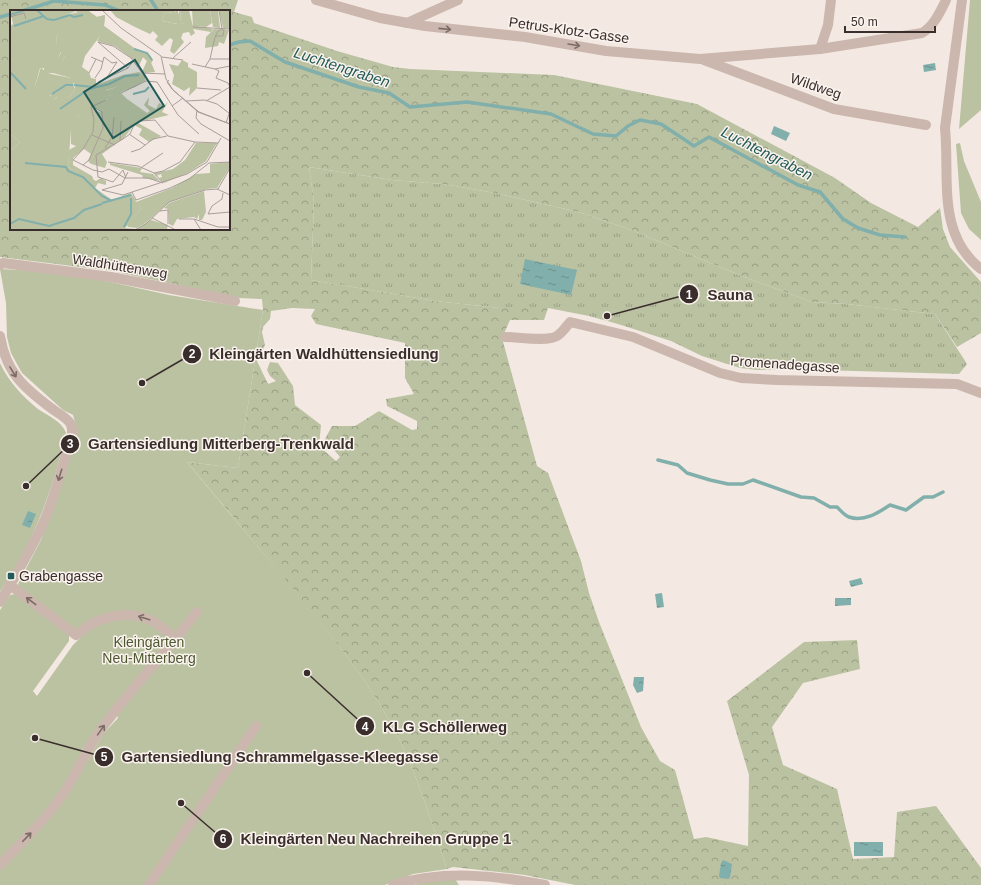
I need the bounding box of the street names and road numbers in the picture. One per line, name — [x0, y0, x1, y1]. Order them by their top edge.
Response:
street label: Petrus-Klotz-Gasse — [508, 14, 630, 46]
street label: Wildweg — [788, 70, 844, 102]
street label: Waldhüttenweg — [71, 251, 169, 281]
street label: Promenadegasse — [730, 352, 841, 376]

